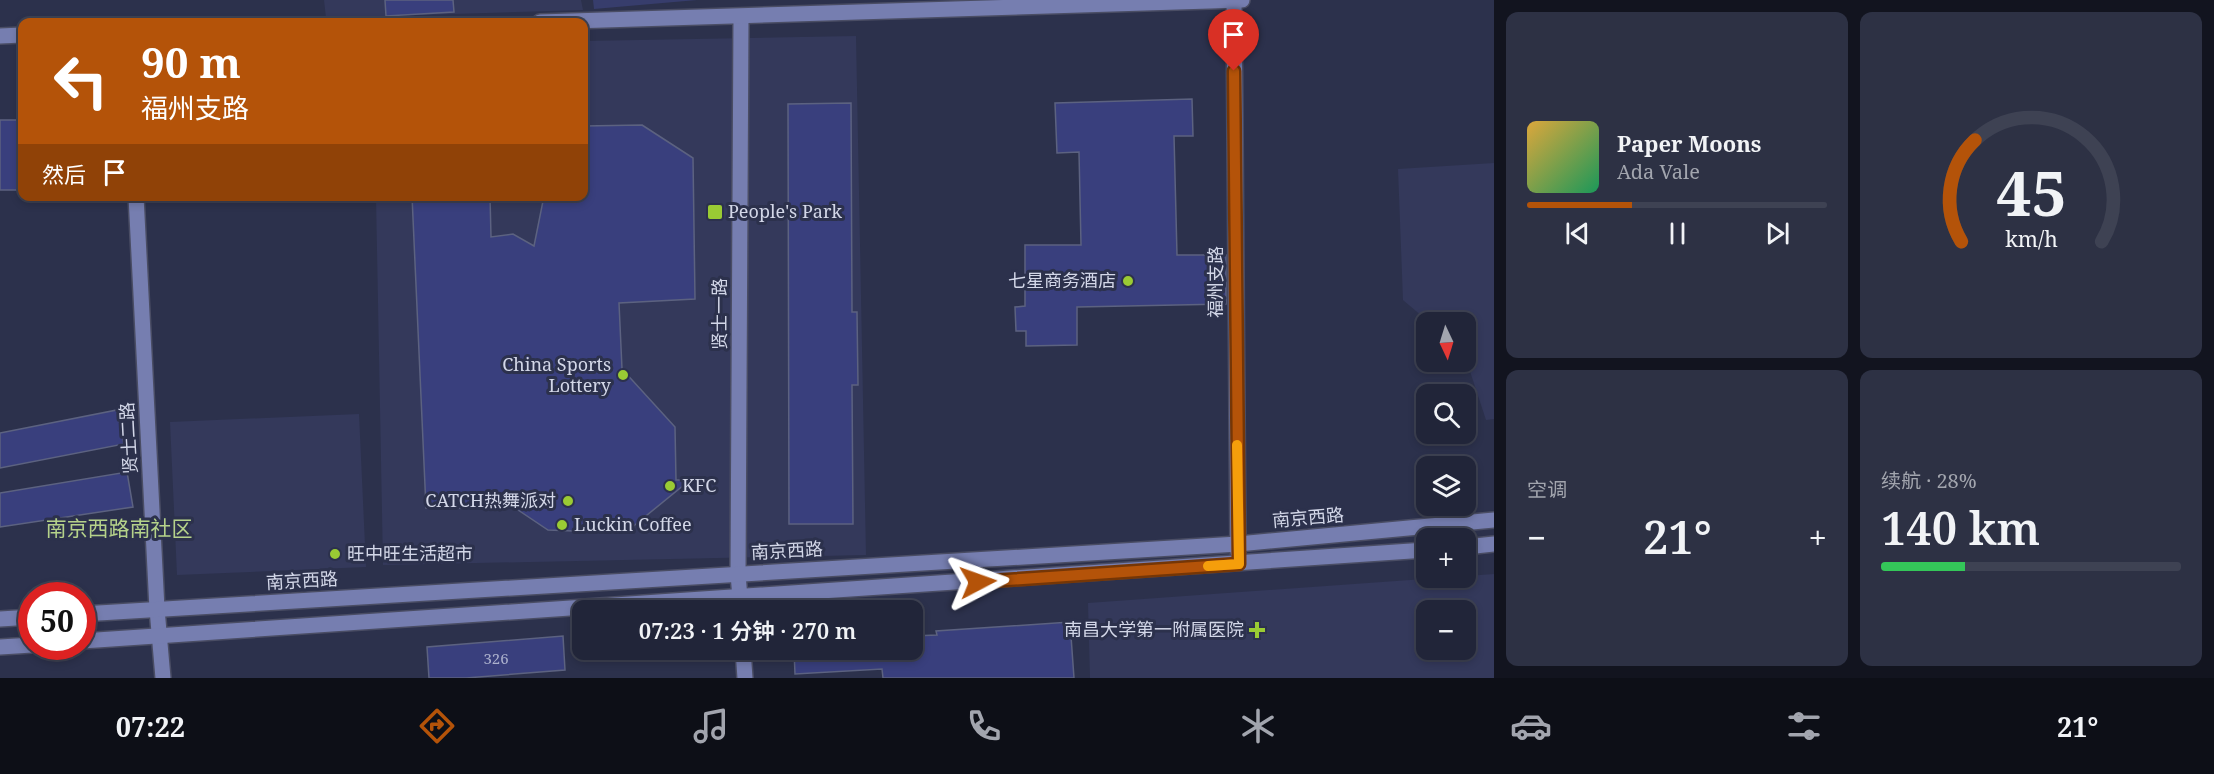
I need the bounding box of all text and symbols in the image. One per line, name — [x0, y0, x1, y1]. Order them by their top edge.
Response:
pin — [1208, 9, 1259, 71]
icon: arrive — [1217, 18, 1250, 51]
text: 90 m — [141, 33, 241, 90]
icon: left — [42, 42, 120, 120]
text: 福州支路 — [141, 89, 249, 126]
text: Paper Moons — [1617, 128, 1761, 158]
text: 45 — [1996, 149, 2066, 234]
icon: arrive — [98, 156, 131, 189]
text: Ada Vale — [1617, 158, 1700, 185]
text: 然后 — [42, 159, 86, 189]
place label: People's Park — [728, 199, 842, 223]
marker: People's Park — [706, 203, 724, 221]
icon: previous — [1561, 217, 1594, 250]
icon: pause — [1661, 217, 1694, 250]
icon: next — [1761, 217, 1794, 250]
text: km/h — [2005, 225, 2058, 254]
street label: 福州支路 — [1203, 246, 1227, 318]
place label: 七星商务酒店 — [1008, 268, 1116, 292]
marker: 七星商务酒店 — [1121, 274, 1135, 288]
street label: 贤士一路 — [707, 278, 731, 350]
north arrow — [1416, 312, 1476, 372]
map controls — [1416, 312, 1476, 660]
place label: China Sports Lottery — [502, 352, 612, 397]
marker: China Sports Lottery — [616, 368, 630, 382]
button: search — [1416, 384, 1476, 444]
street label: 贤士二路 — [114, 401, 142, 475]
button: layers — [1416, 456, 1476, 516]
text: 续航 · 28% — [1881, 467, 1977, 494]
place label: KFC — [682, 473, 716, 497]
text: 空调 — [1527, 476, 1567, 503]
marker: KFC — [663, 479, 677, 493]
place label: CATCH热舞派对 — [425, 488, 556, 512]
marker: CATCH热舞派对 — [561, 494, 575, 508]
text: 140 km — [1881, 497, 2040, 558]
street label: 南京西路 — [1271, 502, 1345, 532]
text: 21° — [1643, 506, 1712, 567]
place label: Luckin Coffee — [574, 512, 692, 536]
district label: 南京西路南社区 — [46, 514, 193, 542]
text: − — [1527, 515, 1546, 560]
text: + — [1809, 515, 1827, 560]
marker: Luckin Coffee — [555, 518, 569, 532]
button: + — [1416, 528, 1476, 588]
street label: 南京西路 — [750, 536, 824, 564]
place label: 旺中旺生活超市 — [347, 541, 473, 565]
marker: 旺中旺生活超市 — [328, 547, 342, 561]
position arrow — [946, 550, 1010, 614]
street label: 南京西路 — [265, 566, 339, 594]
speed limit sign: 50 — [18, 582, 96, 660]
button: − — [1416, 600, 1476, 660]
text: 07:23 · 1 分钟 · 270 m — [639, 615, 856, 645]
place label: 南昌大学第一附属医院 — [1064, 617, 1244, 641]
marker: 南昌大学第一附属医院 — [1248, 621, 1266, 639]
house number: 326 — [483, 648, 509, 668]
icon: directions — [416, 705, 458, 747]
icon: music — [690, 705, 732, 747]
icon: phone — [963, 705, 1005, 747]
icon: climate — [1237, 705, 1279, 747]
icon: car — [1510, 705, 1552, 747]
icon: filters — [1783, 705, 1825, 747]
text: 07:22 — [116, 708, 185, 745]
text: 21° — [2057, 708, 2098, 745]

